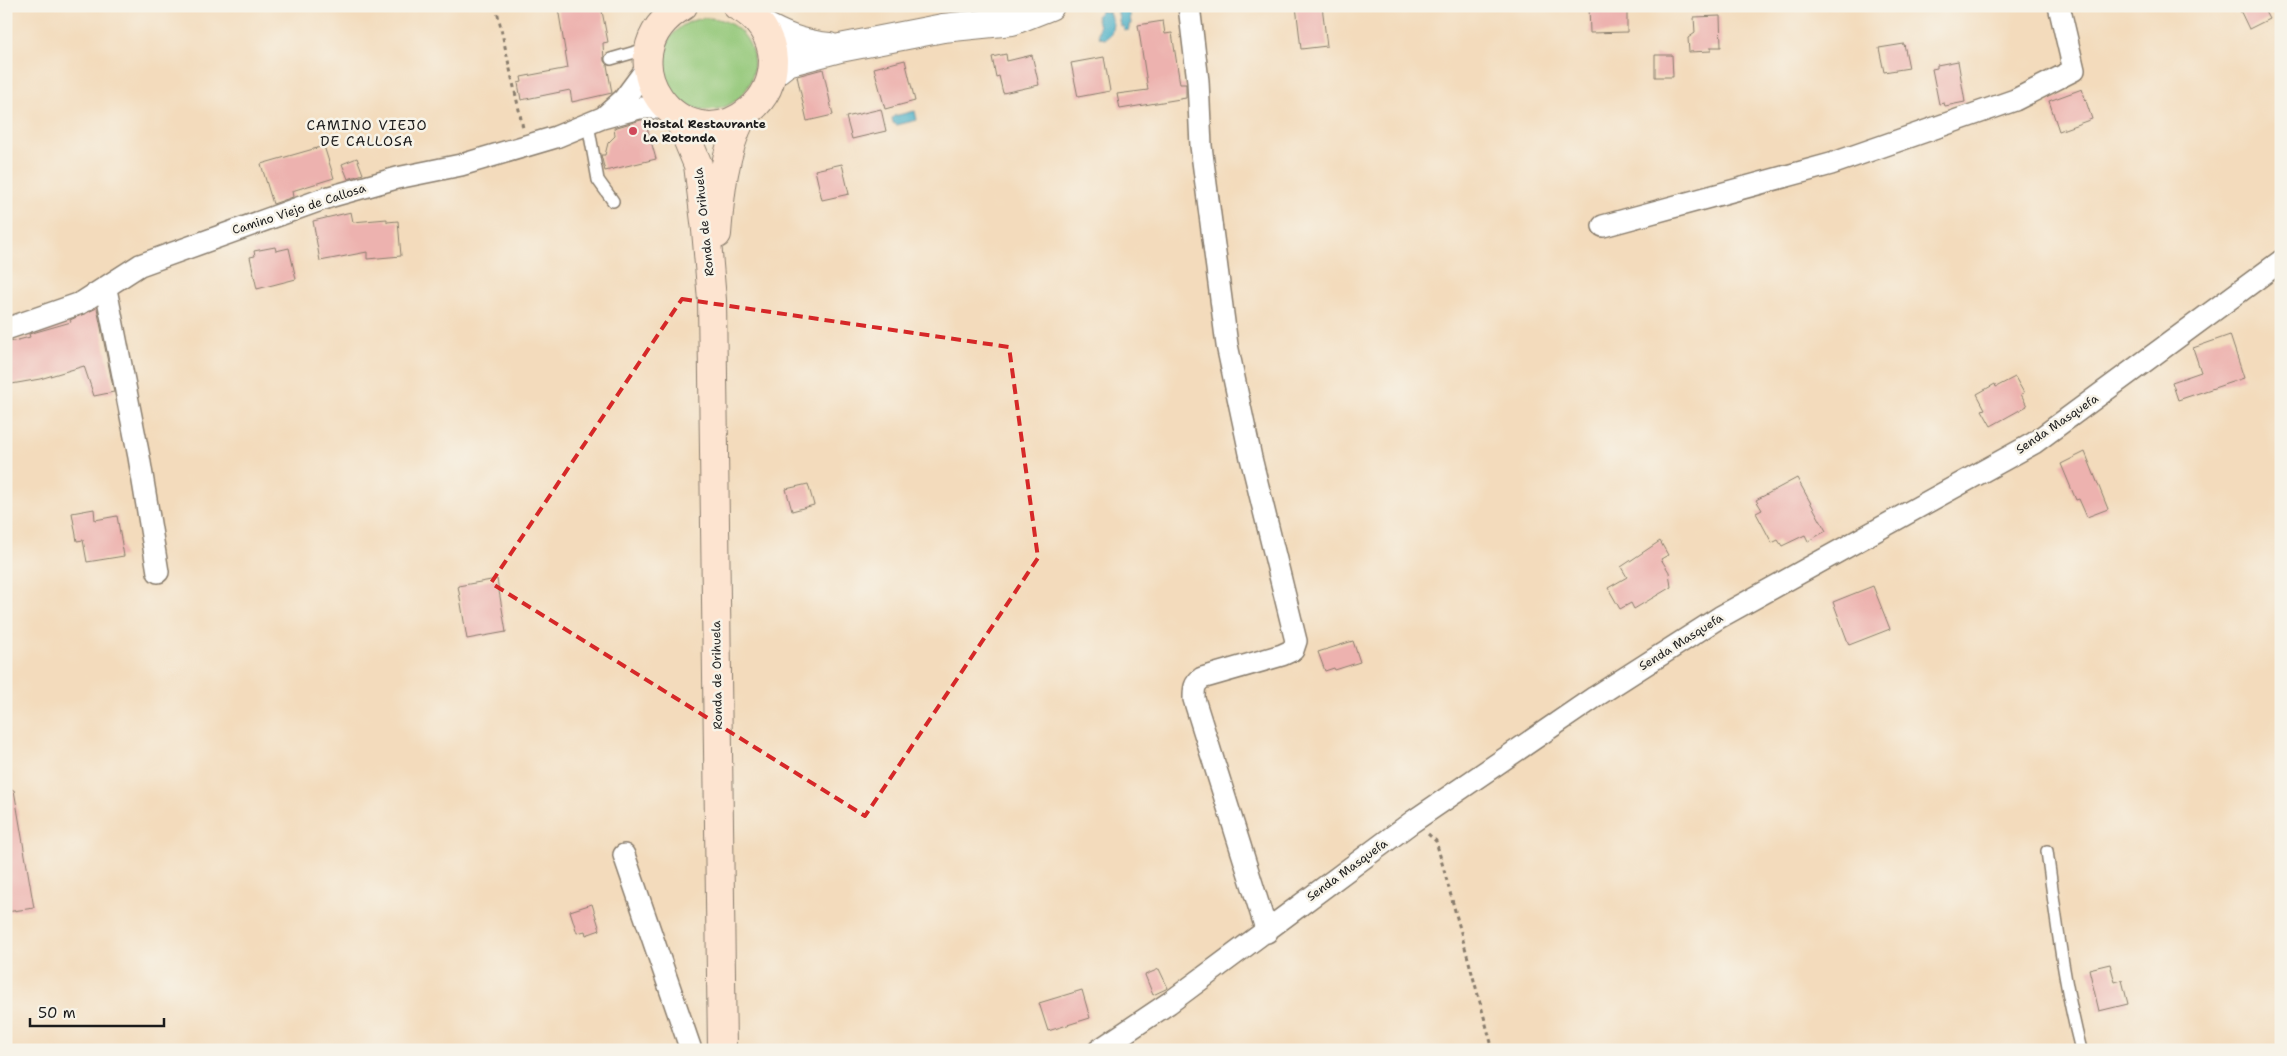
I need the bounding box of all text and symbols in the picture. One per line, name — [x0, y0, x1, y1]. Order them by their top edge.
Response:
district label: CAMINO VIEJO DE CALLOSA — [306, 116, 428, 150]
place label: Hostal Restaurante La Rotonda — [643, 116, 766, 146]
marker: Hostal Restaurante La Rotonda — [627, 125, 639, 137]
street label: Ronda de Orihuela — [690, 166, 718, 277]
street label: Camino Viejo de Callosa — [230, 180, 368, 238]
street label: Senda Masquefa — [2013, 390, 2102, 458]
street label: Senda Masquefa — [1636, 609, 1726, 674]
street label: Ronda de Orihuela — [708, 620, 726, 730]
street label: Senda Masquefa — [1303, 835, 1391, 905]
scale bar — [30, 996, 164, 1028]
text: 50 m — [38, 1003, 76, 1023]

